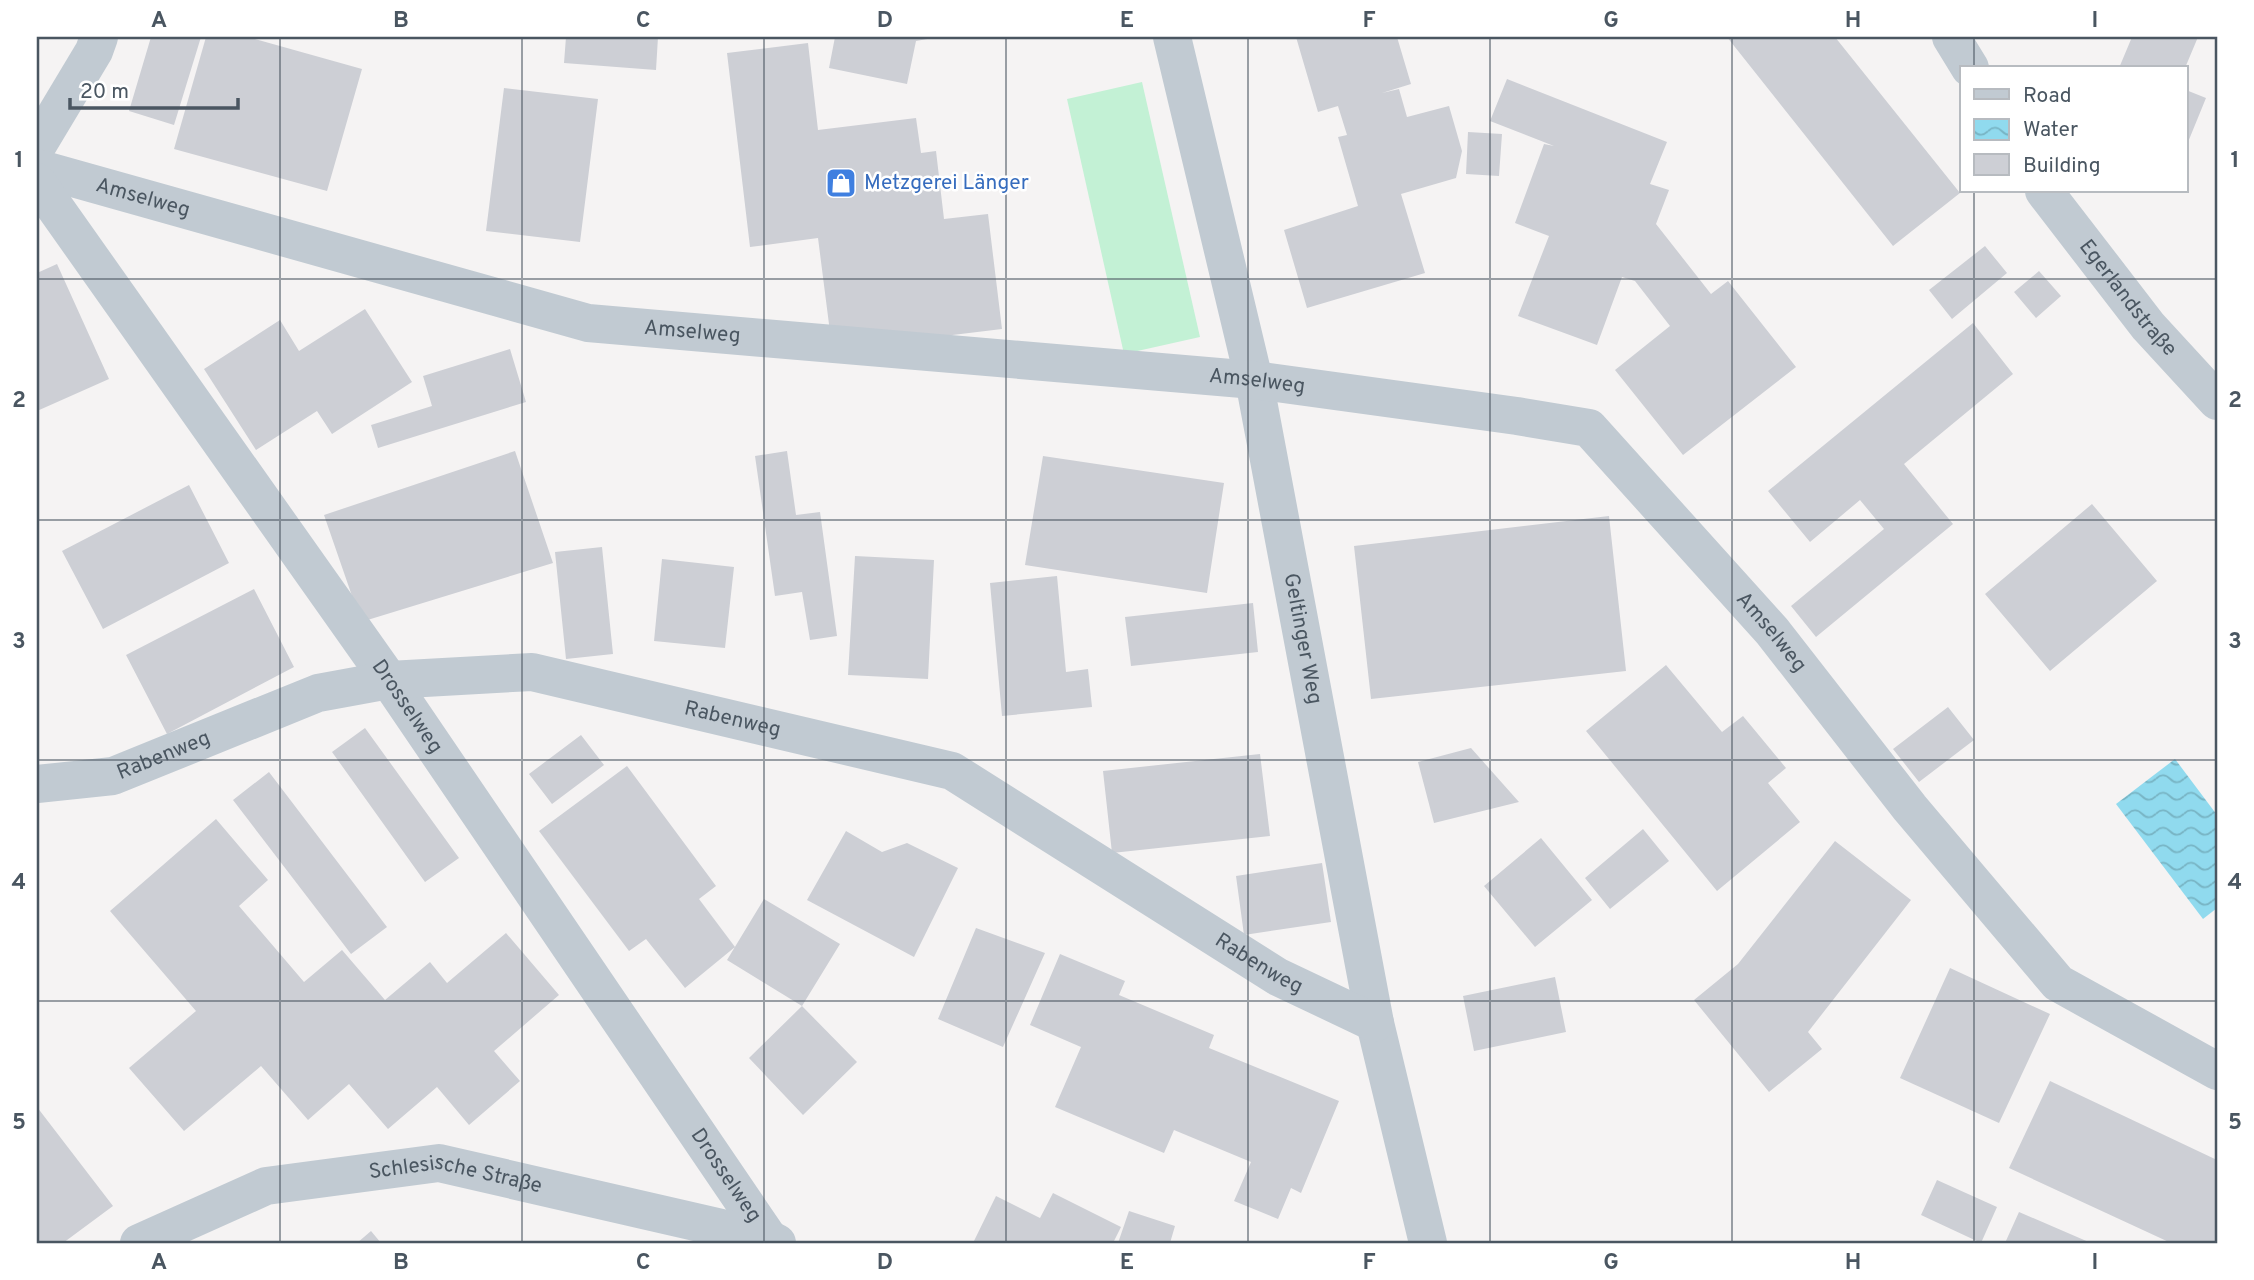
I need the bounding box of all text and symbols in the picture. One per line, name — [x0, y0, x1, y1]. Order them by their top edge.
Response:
text: A — [151, 7, 167, 36]
text: B — [393, 7, 409, 36]
text: C — [636, 7, 650, 36]
text: D — [877, 7, 893, 36]
text: E — [1120, 7, 1134, 36]
text: F — [1362, 7, 1376, 36]
text: G — [1603, 7, 1619, 36]
text: H — [1845, 7, 1861, 36]
text: I — [2092, 7, 2098, 36]
scale bar — [70, 66, 238, 110]
legend — [1960, 66, 2188, 192]
text: 20 m — [80, 79, 129, 106]
text: Road — [2023, 83, 2072, 110]
text: Water — [2023, 117, 2078, 144]
text: 1 — [14, 147, 24, 176]
text: 1 — [2230, 147, 2240, 176]
text: Building — [2023, 153, 2101, 180]
shop icon: Metzgerei Länger — [824, 166, 858, 200]
place label: Metzgerei Länger — [864, 170, 1029, 197]
street label: Amselweg — [93, 172, 193, 224]
street label: Egerlandstraße — [2073, 234, 2183, 362]
street label: Amselweg — [643, 314, 742, 350]
street label: Amselweg — [1208, 363, 1307, 400]
text: 2 — [12, 387, 26, 416]
text: 2 — [2228, 387, 2242, 416]
street label: Geltinger Weg — [1277, 571, 1328, 707]
street label: Amselweg — [1730, 586, 1813, 678]
text: 3 — [12, 628, 26, 657]
text: 3 — [2228, 628, 2242, 657]
street label: Drosselweg — [365, 654, 449, 759]
street label: Rabenweg — [682, 695, 784, 744]
street label: Rabenweg — [113, 725, 214, 786]
text: 4 — [12, 869, 26, 898]
text: 4 — [2228, 869, 2242, 898]
street label: Rabenweg — [1210, 927, 1307, 1000]
text: 5 — [12, 1109, 26, 1138]
text: 5 — [2228, 1109, 2242, 1138]
street label: Drosselweg — [684, 1123, 767, 1228]
street label: Schlesische Straße — [367, 1149, 545, 1200]
text: A — [151, 1249, 167, 1278]
text: B — [393, 1249, 409, 1278]
text: C — [636, 1249, 650, 1278]
text: D — [877, 1249, 893, 1278]
text: E — [1120, 1249, 1134, 1278]
text: F — [1362, 1249, 1376, 1278]
text: G — [1603, 1249, 1619, 1278]
text: H — [1845, 1249, 1861, 1278]
text: I — [2092, 1249, 2098, 1278]

